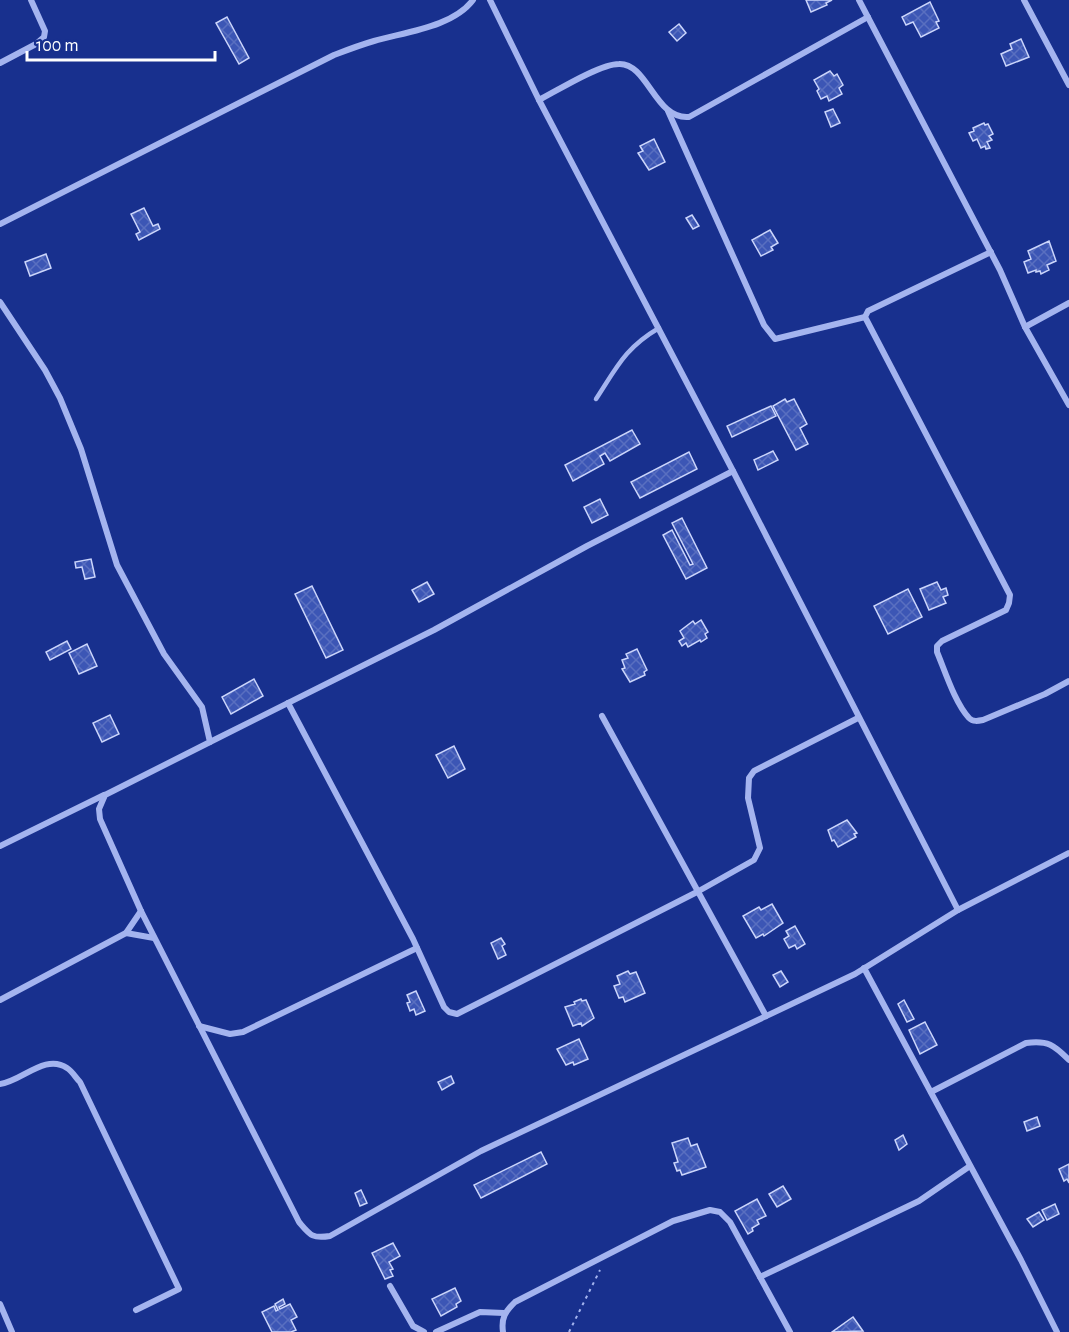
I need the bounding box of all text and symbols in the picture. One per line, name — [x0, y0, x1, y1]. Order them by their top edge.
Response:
scale bar — [27, 24, 214, 62]
text: 100 m — [36, 37, 79, 55]

